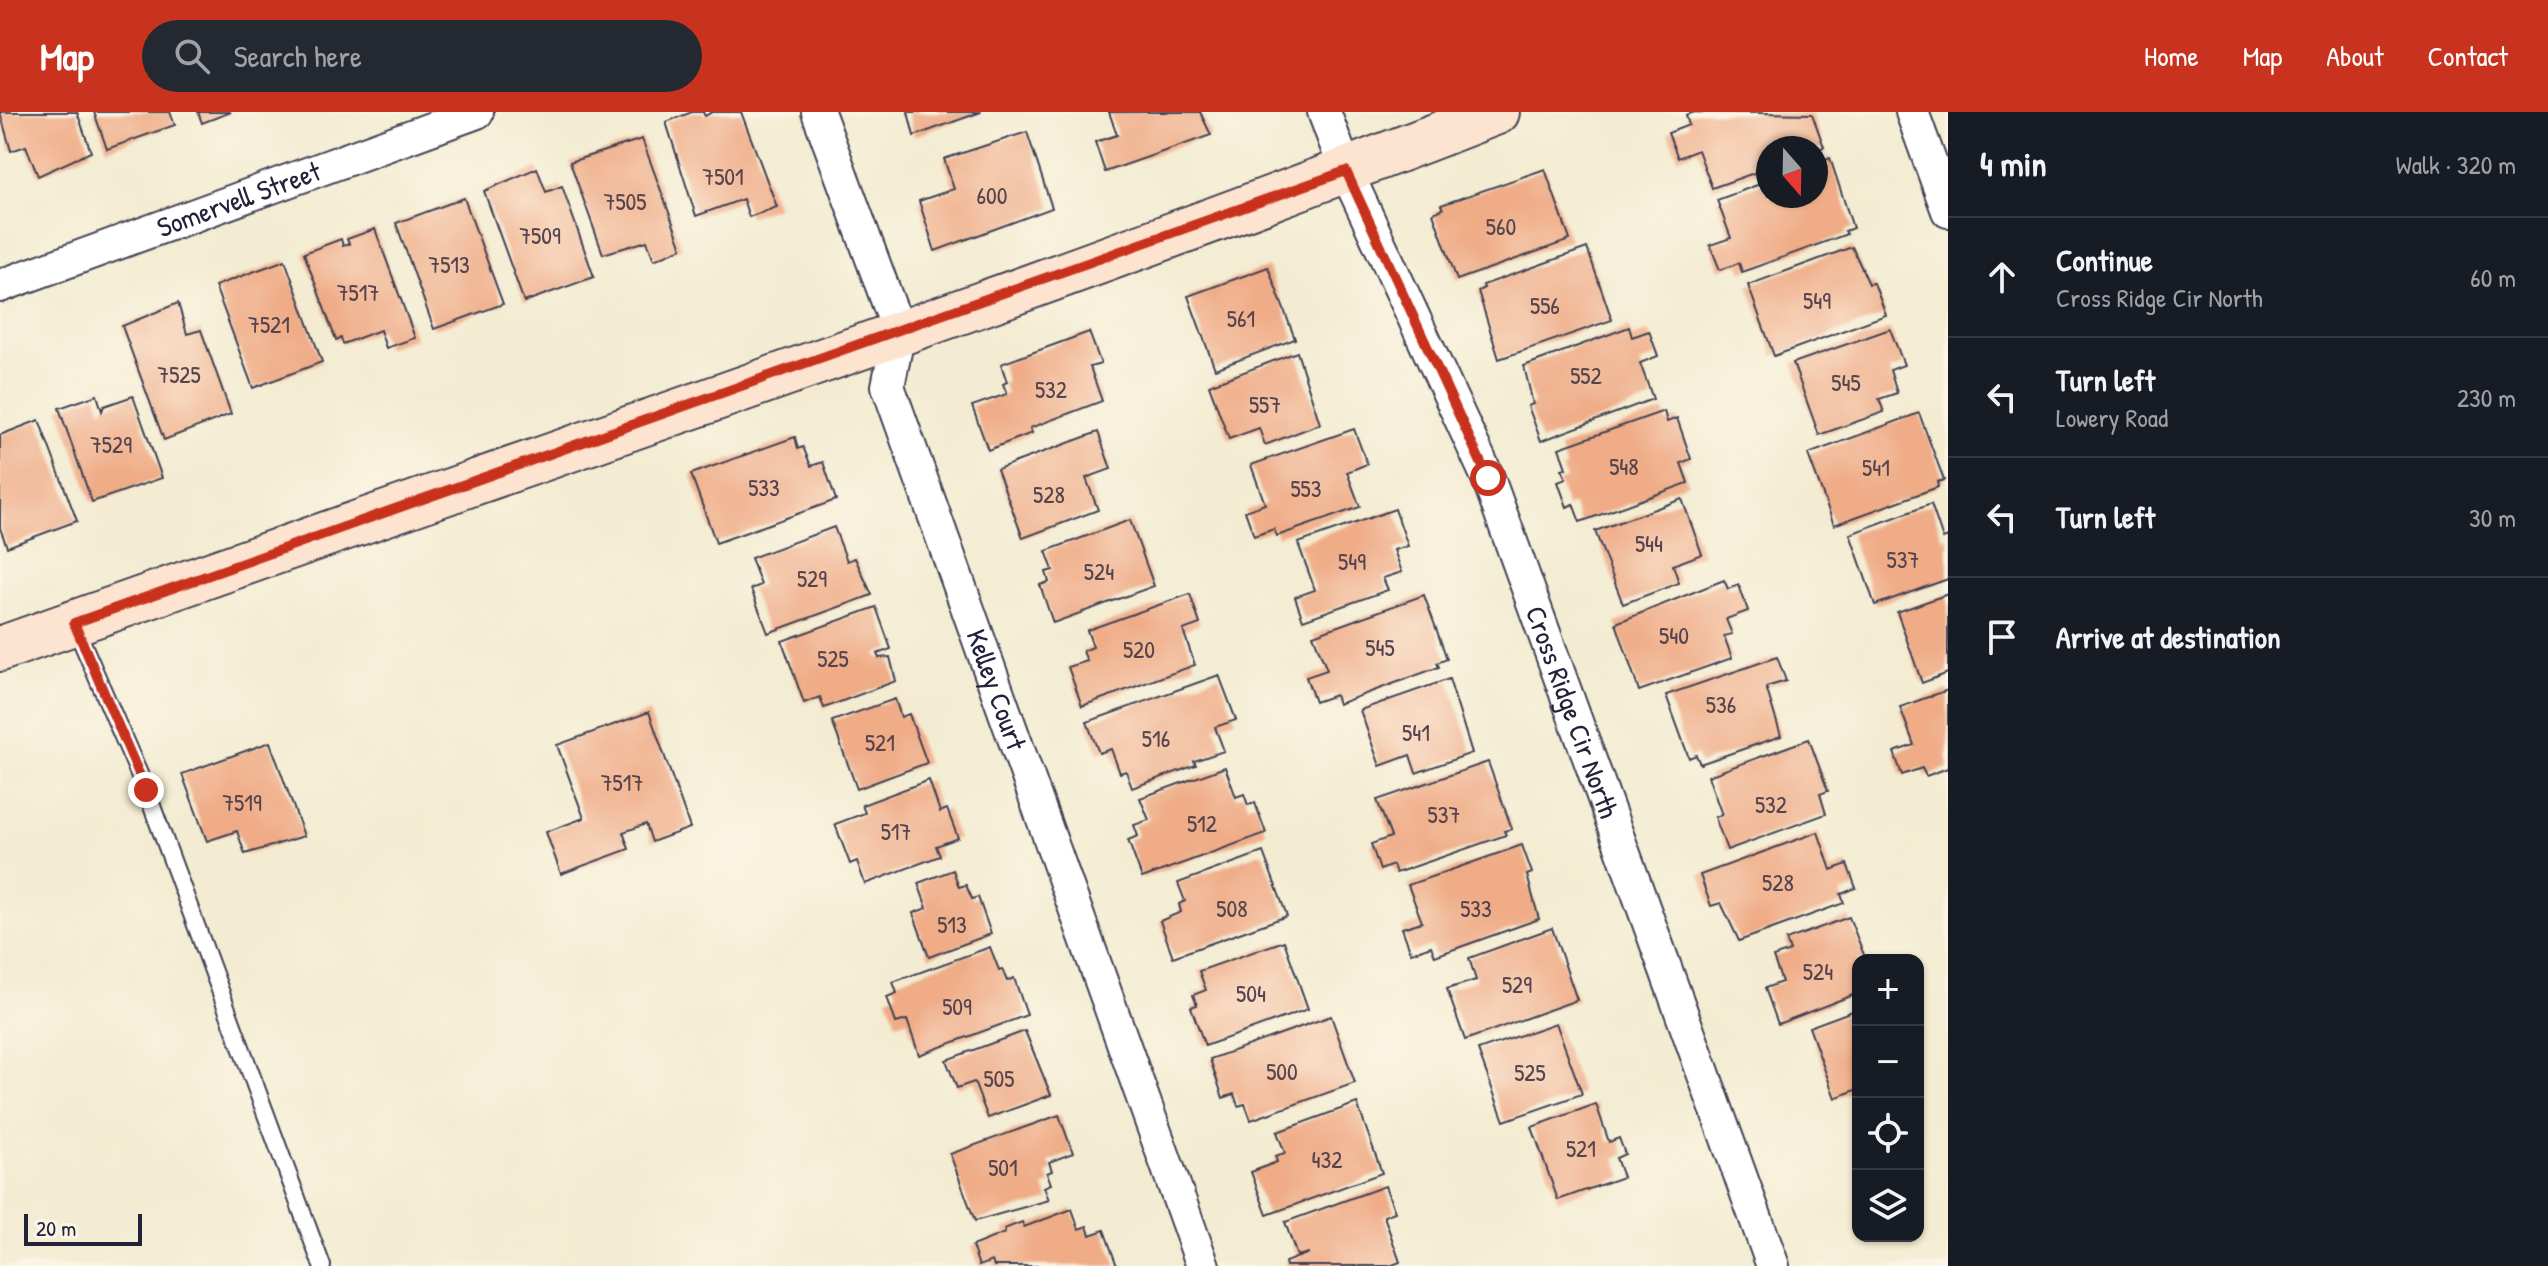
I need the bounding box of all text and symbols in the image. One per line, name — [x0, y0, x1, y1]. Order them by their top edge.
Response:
search box — [142, 20, 702, 92]
text: Map — [40, 30, 94, 82]
icon: search — [170, 34, 214, 78]
text: Search here — [234, 36, 362, 76]
text: Home — [2144, 37, 2199, 75]
text: Map — [2243, 37, 2282, 75]
text: About — [2326, 37, 2384, 75]
text: Contact — [2428, 37, 2508, 75]
north arrow — [1756, 136, 1828, 208]
text: 4 min — [1980, 141, 2047, 187]
text: Walk · 320 m — [2396, 147, 2516, 182]
street label: Somervell Street — [152, 152, 326, 246]
house number: 7501 — [702, 160, 744, 192]
house number: 600 — [976, 179, 1008, 211]
house number: 7505 — [604, 185, 646, 217]
house number: 560 — [1486, 210, 1516, 242]
house number: 7509 — [519, 219, 561, 251]
text: Continue — [2056, 240, 2153, 280]
house number: 7513 — [428, 248, 470, 280]
icon: ahead — [1980, 255, 2024, 299]
text: 60 m — [2470, 260, 2516, 295]
house number: 7517 — [337, 276, 379, 308]
text: Cross Ridge Cir North — [2056, 280, 2263, 315]
house number: 549 — [1803, 284, 1831, 316]
house number: 556 — [1530, 289, 1560, 321]
house number: 561 — [1227, 302, 1255, 334]
house number: 7521 — [248, 308, 290, 340]
house number: 7525 — [157, 358, 201, 390]
house number: 552 — [1570, 359, 1602, 391]
text: Turn left — [2056, 360, 2155, 400]
house number: 545 — [1831, 366, 1861, 398]
house number: 532 — [1035, 373, 1067, 405]
icon: left — [1980, 375, 2024, 419]
text: 230 m — [2457, 380, 2516, 415]
house number: 557 — [1249, 388, 1281, 420]
text: Lowery Road — [2056, 400, 2168, 435]
house number: 7529 — [90, 428, 132, 460]
house number: 548 — [1609, 450, 1639, 482]
house number: 541 — [1862, 451, 1890, 483]
route start — [1470, 460, 1506, 496]
house number: 533 — [748, 471, 780, 503]
house number: 553 — [1290, 472, 1322, 504]
house number: 528 — [1033, 478, 1065, 510]
icon: left — [1980, 495, 2024, 539]
text: Turn left — [2056, 497, 2155, 537]
text: 30 m — [2469, 500, 2516, 535]
house number: 544 — [1635, 527, 1663, 559]
house number: 537 — [1887, 543, 1919, 575]
house number: 549 — [1338, 545, 1366, 577]
house number: 524 — [1084, 555, 1114, 587]
house number: 529 — [797, 562, 827, 594]
street label: Cross Ridge Cir North — [1517, 601, 1628, 823]
icon: arrive — [1980, 615, 2024, 659]
text: Arrive at destination — [2056, 617, 2281, 657]
house number: 540 — [1659, 619, 1689, 651]
street label: Kelley Court — [958, 624, 1036, 755]
house number: 545 — [1365, 631, 1395, 663]
house number: 520 — [1123, 633, 1155, 665]
house number: 525 — [817, 642, 849, 674]
house number: 536 — [1706, 688, 1736, 720]
house number: 541 — [1402, 716, 1430, 748]
house number: 516 — [1142, 722, 1170, 754]
house number: 521 — [865, 726, 895, 758]
house number: 7517 — [601, 766, 643, 798]
route end — [128, 772, 164, 808]
house number: 7519 — [222, 786, 262, 818]
house number: 532 — [1755, 788, 1787, 820]
house number: 537 — [1428, 798, 1460, 830]
house number: 512 — [1187, 807, 1217, 839]
house number: 517 — [881, 815, 911, 847]
house number: 528 — [1762, 866, 1794, 898]
house number: 508 — [1216, 892, 1248, 924]
house number: 533 — [1460, 892, 1492, 924]
house number: 513 — [937, 908, 967, 940]
map controls — [1852, 954, 1924, 1242]
button: + — [1852, 954, 1924, 1026]
house number: 524 — [1803, 955, 1833, 987]
house number: 529 — [1502, 968, 1532, 1000]
house number: 504 — [1236, 977, 1266, 1009]
house number: 509 — [942, 990, 972, 1022]
button: − — [1852, 1026, 1924, 1098]
house number: 500 — [1266, 1055, 1298, 1087]
house number: 525 — [1514, 1056, 1546, 1088]
house number: 505 — [983, 1062, 1015, 1094]
button: locate — [1852, 1098, 1924, 1170]
house number: 521 — [1566, 1132, 1596, 1164]
house number: 432 — [1312, 1143, 1342, 1175]
house number: 501 — [988, 1151, 1018, 1183]
button: layers — [1852, 1170, 1924, 1242]
scale bar — [24, 1210, 142, 1246]
text: 20 m — [36, 1213, 76, 1243]

